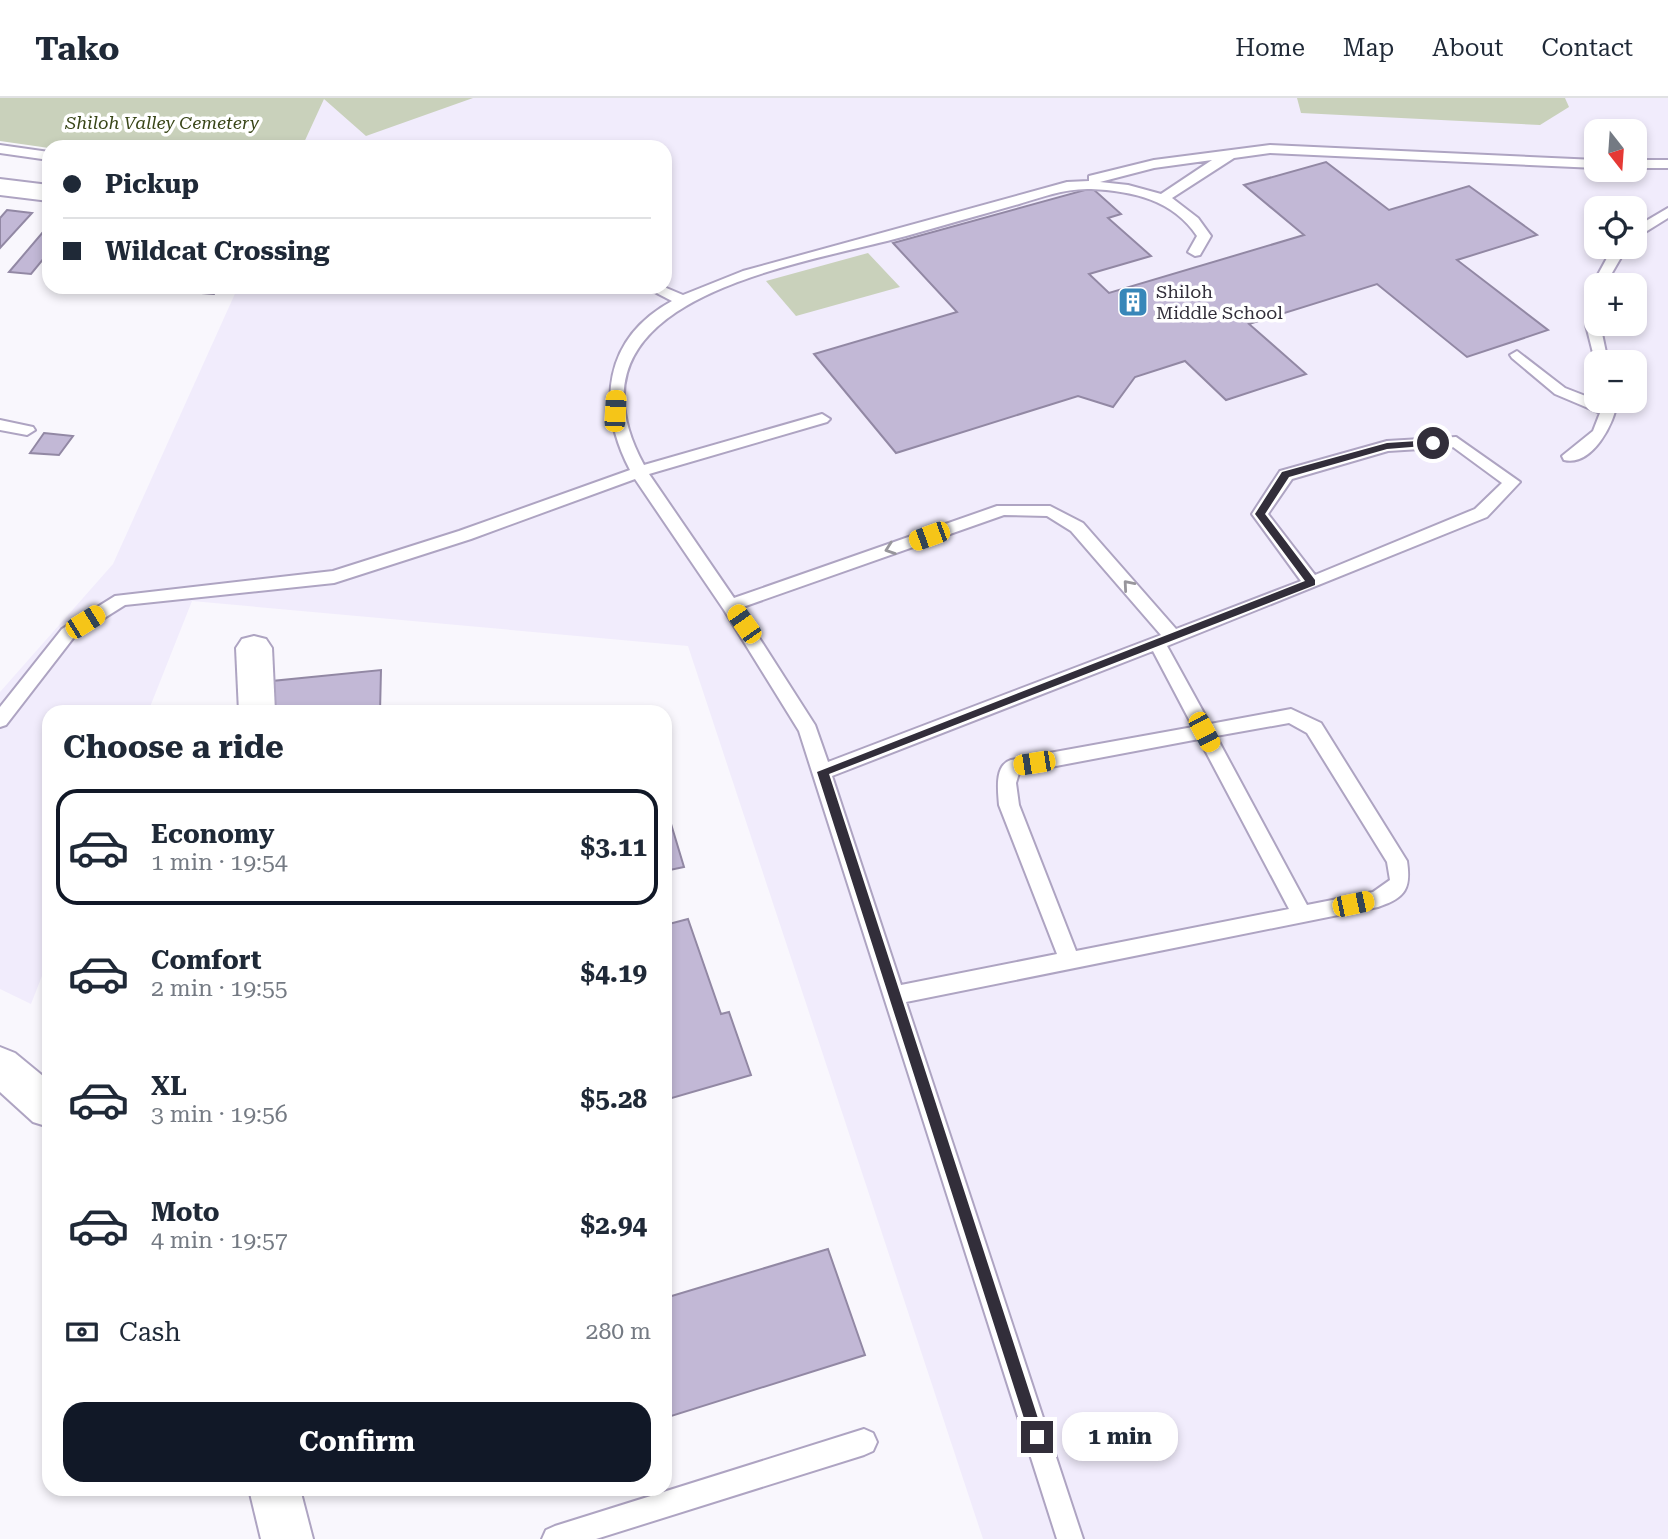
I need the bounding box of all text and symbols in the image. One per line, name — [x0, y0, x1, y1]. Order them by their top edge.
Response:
text: Tako — [35, 29, 120, 68]
text: Home — [1235, 34, 1305, 62]
text: Map — [1343, 34, 1394, 62]
text: About — [1432, 34, 1503, 62]
text: Contact — [1541, 34, 1633, 62]
park label: Shiloh Valley Cemetery — [64, 112, 260, 133]
north arrow — [1584, 119, 1647, 182]
map controls — [1584, 119, 1647, 413]
text: Pickup — [105, 169, 199, 199]
button: locate — [1584, 196, 1647, 259]
text: Wildcat Crossing — [105, 236, 329, 266]
button: + — [1584, 273, 1647, 336]
place label: Shiloh Middle School — [1156, 281, 1283, 323]
building icon: Shiloh Middle School — [1116, 285, 1150, 319]
button: − — [1584, 350, 1647, 413]
car — [604, 389, 627, 433]
route start — [1417, 427, 1449, 459]
car — [906, 519, 953, 553]
one-way arrow — [884, 541, 896, 555]
one-way arrow — [1124, 581, 1136, 594]
car — [724, 601, 765, 647]
car — [62, 602, 109, 642]
car — [1185, 709, 1224, 755]
text: Choose a ride — [63, 728, 284, 766]
car — [1012, 749, 1057, 777]
icon: car — [67, 816, 130, 879]
text: Economy — [151, 819, 274, 849]
text: $3.11 — [581, 832, 647, 862]
text: 1 min · 19:54 — [151, 849, 288, 876]
car — [1331, 889, 1376, 919]
icon: car — [67, 942, 130, 1005]
text: Comfort — [151, 945, 261, 975]
text: $4.19 — [581, 958, 647, 988]
text: 2 min · 19:55 — [151, 975, 288, 1002]
icon: car — [67, 1068, 130, 1131]
text: XL — [151, 1071, 187, 1101]
text: $5.28 — [581, 1084, 647, 1114]
text: 3 min · 19:56 — [151, 1101, 288, 1128]
icon: car — [67, 1194, 130, 1257]
text: Moto — [151, 1197, 220, 1227]
text: $2.94 — [581, 1210, 647, 1240]
text: 4 min · 19:57 — [151, 1227, 288, 1254]
icon: cash — [63, 1313, 101, 1351]
text: Cash — [119, 1317, 181, 1347]
text: 280 m — [586, 1318, 651, 1345]
button: Confirm — [63, 1402, 651, 1482]
callout: 1 min — [1062, 1412, 1177, 1462]
route end — [1021, 1421, 1053, 1453]
text: 1 min — [1088, 1423, 1152, 1450]

